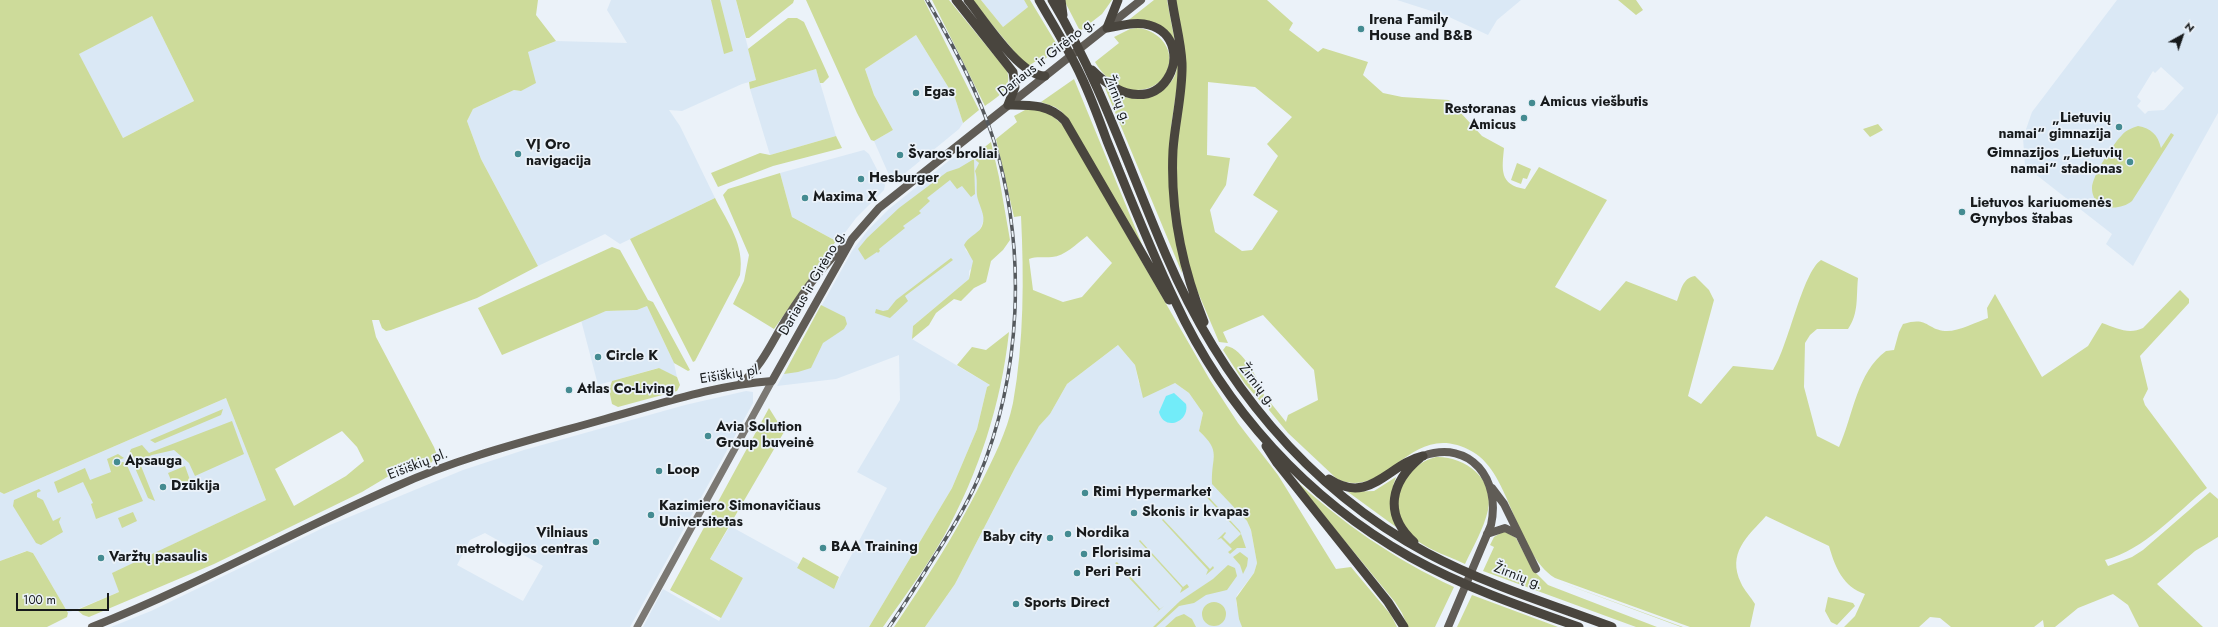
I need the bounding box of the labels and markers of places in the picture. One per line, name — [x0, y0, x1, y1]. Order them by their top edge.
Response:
place label: Irena Family House and B&B — [1369, 13, 1472, 46]
marker: Irena Family House and B&B — [1356, 24, 1366, 34]
place label: Egas — [924, 85, 955, 101]
marker: Egas — [911, 88, 921, 98]
place label: Amicus viešbutis — [1540, 95, 1648, 111]
marker: Amicus viešbutis — [1527, 98, 1537, 108]
place label: Restoranas Amicus — [1445, 102, 1516, 134]
place label: „Lietuvių namai“ gimnazija — [1998, 111, 2111, 144]
marker: Restoranas Amicus — [1519, 113, 1529, 123]
marker: „Lietuvių namai“ gimnazija — [2114, 122, 2124, 132]
place label: VĮ Oro navigacija — [526, 138, 591, 170]
place label: Gimnazijos „Lietuvių namai“ stadionas — [1987, 146, 2122, 178]
place label: Švaros broliai — [908, 147, 998, 163]
marker: VĮ Oro navigacija — [513, 149, 523, 159]
marker: Švaros broliai — [895, 150, 905, 160]
marker: Gimnazijos „Lietuvių namai“ stadionas — [2125, 157, 2135, 167]
place label: Hesburger — [869, 171, 939, 187]
marker: Hesburger — [856, 174, 866, 184]
place label: Maxima X — [813, 190, 877, 206]
marker: Maxima X — [800, 193, 810, 203]
place label: Lietuvos kariuomenės Gynybos štabas — [1970, 196, 2111, 228]
marker: Lietuvos kariuomenės Gynybos štabas — [1957, 207, 1967, 217]
place label: Circle K — [606, 349, 658, 365]
marker: Circle K — [593, 352, 603, 362]
place label: Atlas Co-Living — [577, 382, 674, 398]
marker: Atlas Co-Living — [564, 385, 574, 395]
place label: Avia Solution Group buveinė — [716, 420, 814, 452]
marker: Avia Solution Group buveinė — [703, 431, 713, 441]
place label: Apsauga — [125, 454, 182, 470]
marker: Apsauga — [112, 457, 122, 467]
place label: Loop — [667, 463, 700, 479]
marker: Loop — [654, 466, 664, 476]
place label: Dzūkija — [171, 479, 220, 495]
marker: Dzūkija — [158, 482, 168, 492]
place label: Rimi Hypermarket — [1093, 485, 1211, 501]
marker: Rimi Hypermarket — [1080, 488, 1090, 498]
place label: Kazimiero Simonavičiaus Universitetas — [659, 499, 821, 532]
place label: Skonis ir kvapas — [1142, 505, 1249, 521]
marker: Skonis ir kvapas — [1129, 508, 1139, 518]
marker: Kazimiero Simonavičiaus Universitetas — [646, 510, 656, 520]
place label: Vilniaus metrologijos centras — [456, 526, 588, 558]
place label: Nordika — [1076, 526, 1129, 542]
marker: Nordika — [1063, 529, 1073, 539]
place label: Baby city — [983, 530, 1042, 546]
marker: Baby city — [1045, 533, 1055, 543]
marker: Vilniaus metrologijos centras — [591, 537, 601, 547]
place label: BAA Training — [831, 540, 918, 556]
marker: BAA Training — [818, 543, 828, 553]
place label: Florisima — [1092, 546, 1151, 562]
marker: Florisima — [1079, 549, 1089, 559]
place label: Varžtų pasaulis — [109, 550, 207, 566]
marker: Varžtų pasaulis — [96, 553, 106, 563]
place label: Peri Peri — [1085, 565, 1141, 581]
marker: Peri Peri — [1072, 568, 1082, 578]
place label: Sports Direct — [1024, 596, 1109, 612]
marker: Sports Direct — [1011, 599, 1021, 609]

